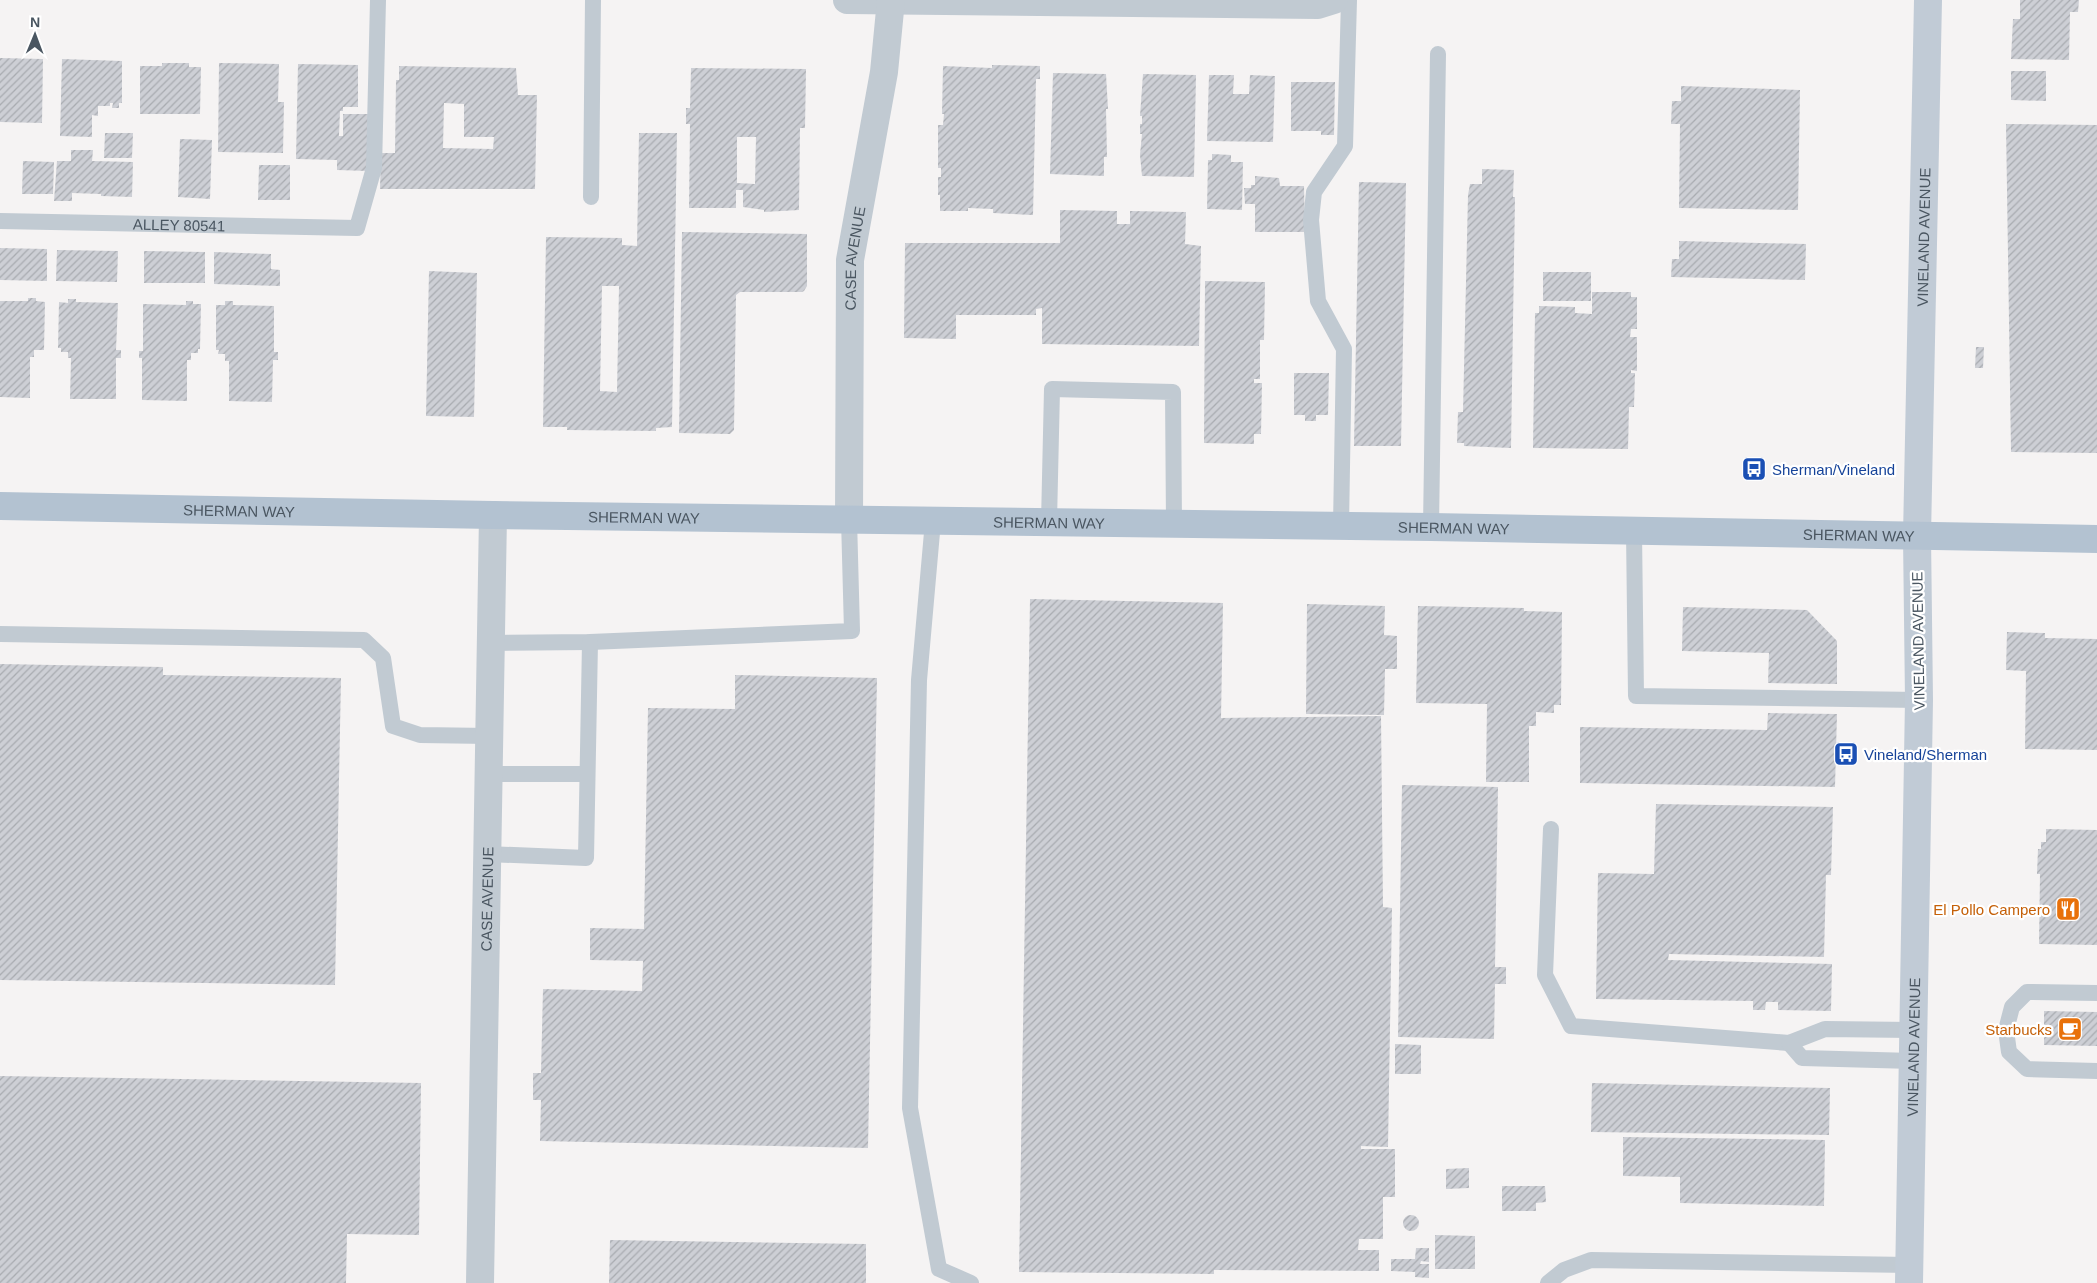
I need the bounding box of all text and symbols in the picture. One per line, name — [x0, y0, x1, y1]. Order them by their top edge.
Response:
north arrow — [10, 10, 60, 60]
text: N — [30, 14, 40, 30]
street label: VINELAND AVENUE — [1913, 167, 1933, 307]
street label: CASE AVENUE — [841, 205, 868, 310]
street label: ALLEY 80541 — [133, 215, 225, 234]
bus stop icon: Sherman/Vineland — [1741, 456, 1767, 482]
place label: Sherman/Vineland — [1772, 461, 1895, 478]
street label: SHERMAN WAY — [183, 501, 295, 520]
street label: SHERMAN WAY — [588, 508, 700, 526]
street label: SHERMAN WAY — [993, 513, 1105, 531]
street label: SHERMAN WAY — [1398, 518, 1510, 537]
street label: SHERMAN WAY — [1803, 525, 1915, 544]
street label: VINELAND AVENUE — [1908, 571, 1928, 711]
bus stop icon: Vineland/Sherman — [1833, 741, 1859, 767]
place label: Vineland/Sherman — [1864, 746, 1987, 763]
street label: CASE AVENUE — [477, 846, 496, 952]
restaurant icon: El Pollo Campero — [2055, 896, 2081, 922]
place label: El Pollo Campero — [1933, 901, 2050, 918]
street label: VINELAND AVENUE — [1903, 977, 1923, 1117]
cafe icon: Starbucks — [2057, 1016, 2083, 1042]
place label: Starbucks — [1985, 1021, 2052, 1038]

